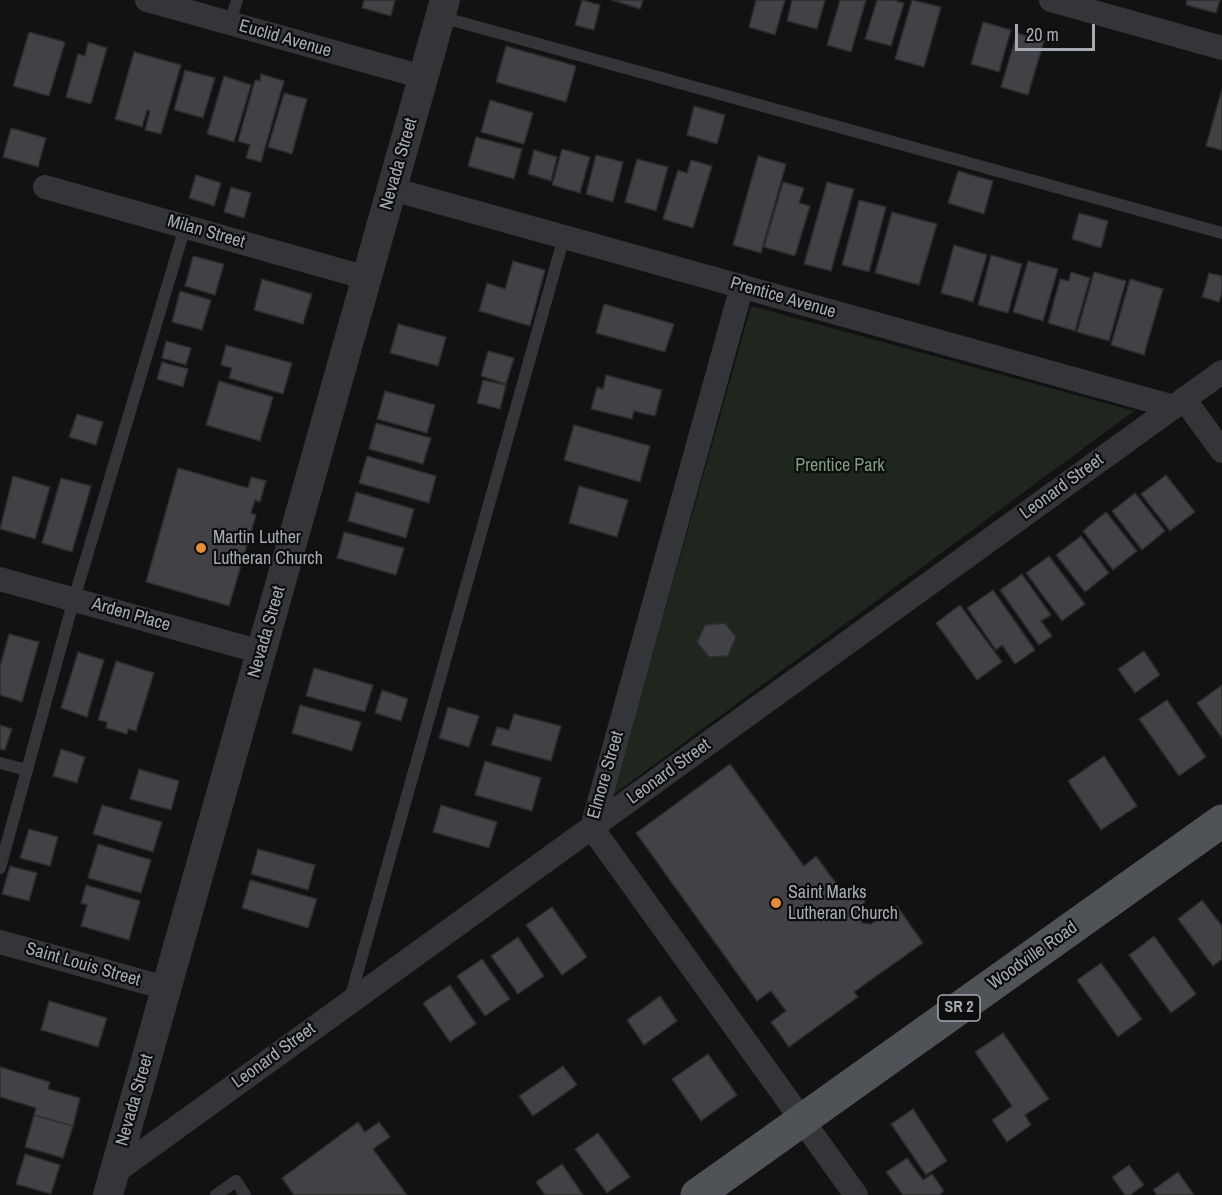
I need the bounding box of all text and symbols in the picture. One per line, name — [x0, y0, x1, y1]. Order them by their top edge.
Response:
scale bar — [1018, 12, 1098, 50]
street label: Euclid Avenue — [236, 16, 334, 62]
text: 20 m — [1026, 22, 1059, 47]
street label: Nevada Street — [376, 116, 422, 212]
street label: Milan Street — [165, 211, 247, 253]
street label: Prentice Avenue — [728, 273, 838, 323]
street label: Leonard Street — [1016, 450, 1108, 524]
park label: Prentice Park — [795, 455, 885, 477]
place label: Martin Luther Lutheran Church — [213, 527, 323, 570]
marker: Martin Luther Lutheran Church — [194, 541, 208, 555]
street label: Nevada Street — [244, 584, 290, 680]
street label: Arden Place — [89, 594, 173, 636]
street label: Elmore Street — [583, 729, 629, 821]
street label: Leonard Street — [623, 735, 715, 809]
place label: Saint Marks Lutheran Church — [788, 882, 898, 924]
marker: Saint Marks Lutheran Church — [769, 896, 783, 910]
street label: Woodville Road — [984, 917, 1082, 995]
street label: Saint Louis Street — [23, 938, 143, 992]
road number: SR 2 — [938, 995, 980, 1021]
street label: Leonard Street — [228, 1019, 320, 1093]
street label: Nevada Street — [112, 1052, 158, 1148]

